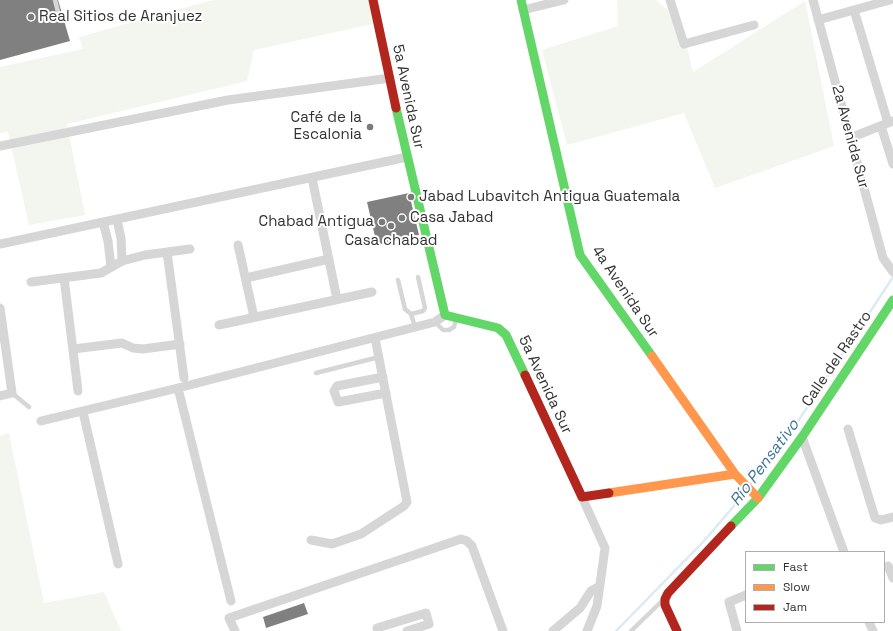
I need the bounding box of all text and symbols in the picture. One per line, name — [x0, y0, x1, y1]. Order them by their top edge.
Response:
place label: Real Sitios de Aranjuez — [39, 8, 202, 26]
marker: Real Sitios de Aranjuez — [26, 12, 36, 22]
street label: 5a Avenida Sur — [388, 43, 428, 151]
street label: 2a Avenida Sur — [828, 83, 872, 191]
place label: Café de la Escalonia — [291, 109, 362, 144]
marker: Café de la Escalonia — [365, 122, 375, 132]
place label: Jabad Lubavitch Antigua Guatemala — [419, 188, 680, 206]
marker: Jabad Lubavitch Antigua Guatemala — [406, 192, 416, 202]
place label: Casa Jabad — [410, 209, 493, 227]
place label: Chabad Antigua — [259, 213, 374, 231]
marker: Casa Jabad — [397, 213, 407, 223]
marker: Chabad Antigua — [377, 217, 387, 227]
marker: Casa chabad — [386, 221, 396, 231]
place label: Casa chabad — [344, 232, 438, 250]
street label: 4a Avenida Sur — [588, 243, 662, 341]
street label: Calle del Rastro — [798, 308, 876, 410]
street label: 5a Avenida Sur — [514, 333, 576, 437]
water label: Río Pensativo — [726, 416, 804, 510]
legend — [745, 551, 885, 623]
text: Fast — [783, 559, 808, 575]
text: Slow — [783, 579, 810, 595]
text: Jam — [783, 599, 807, 615]

